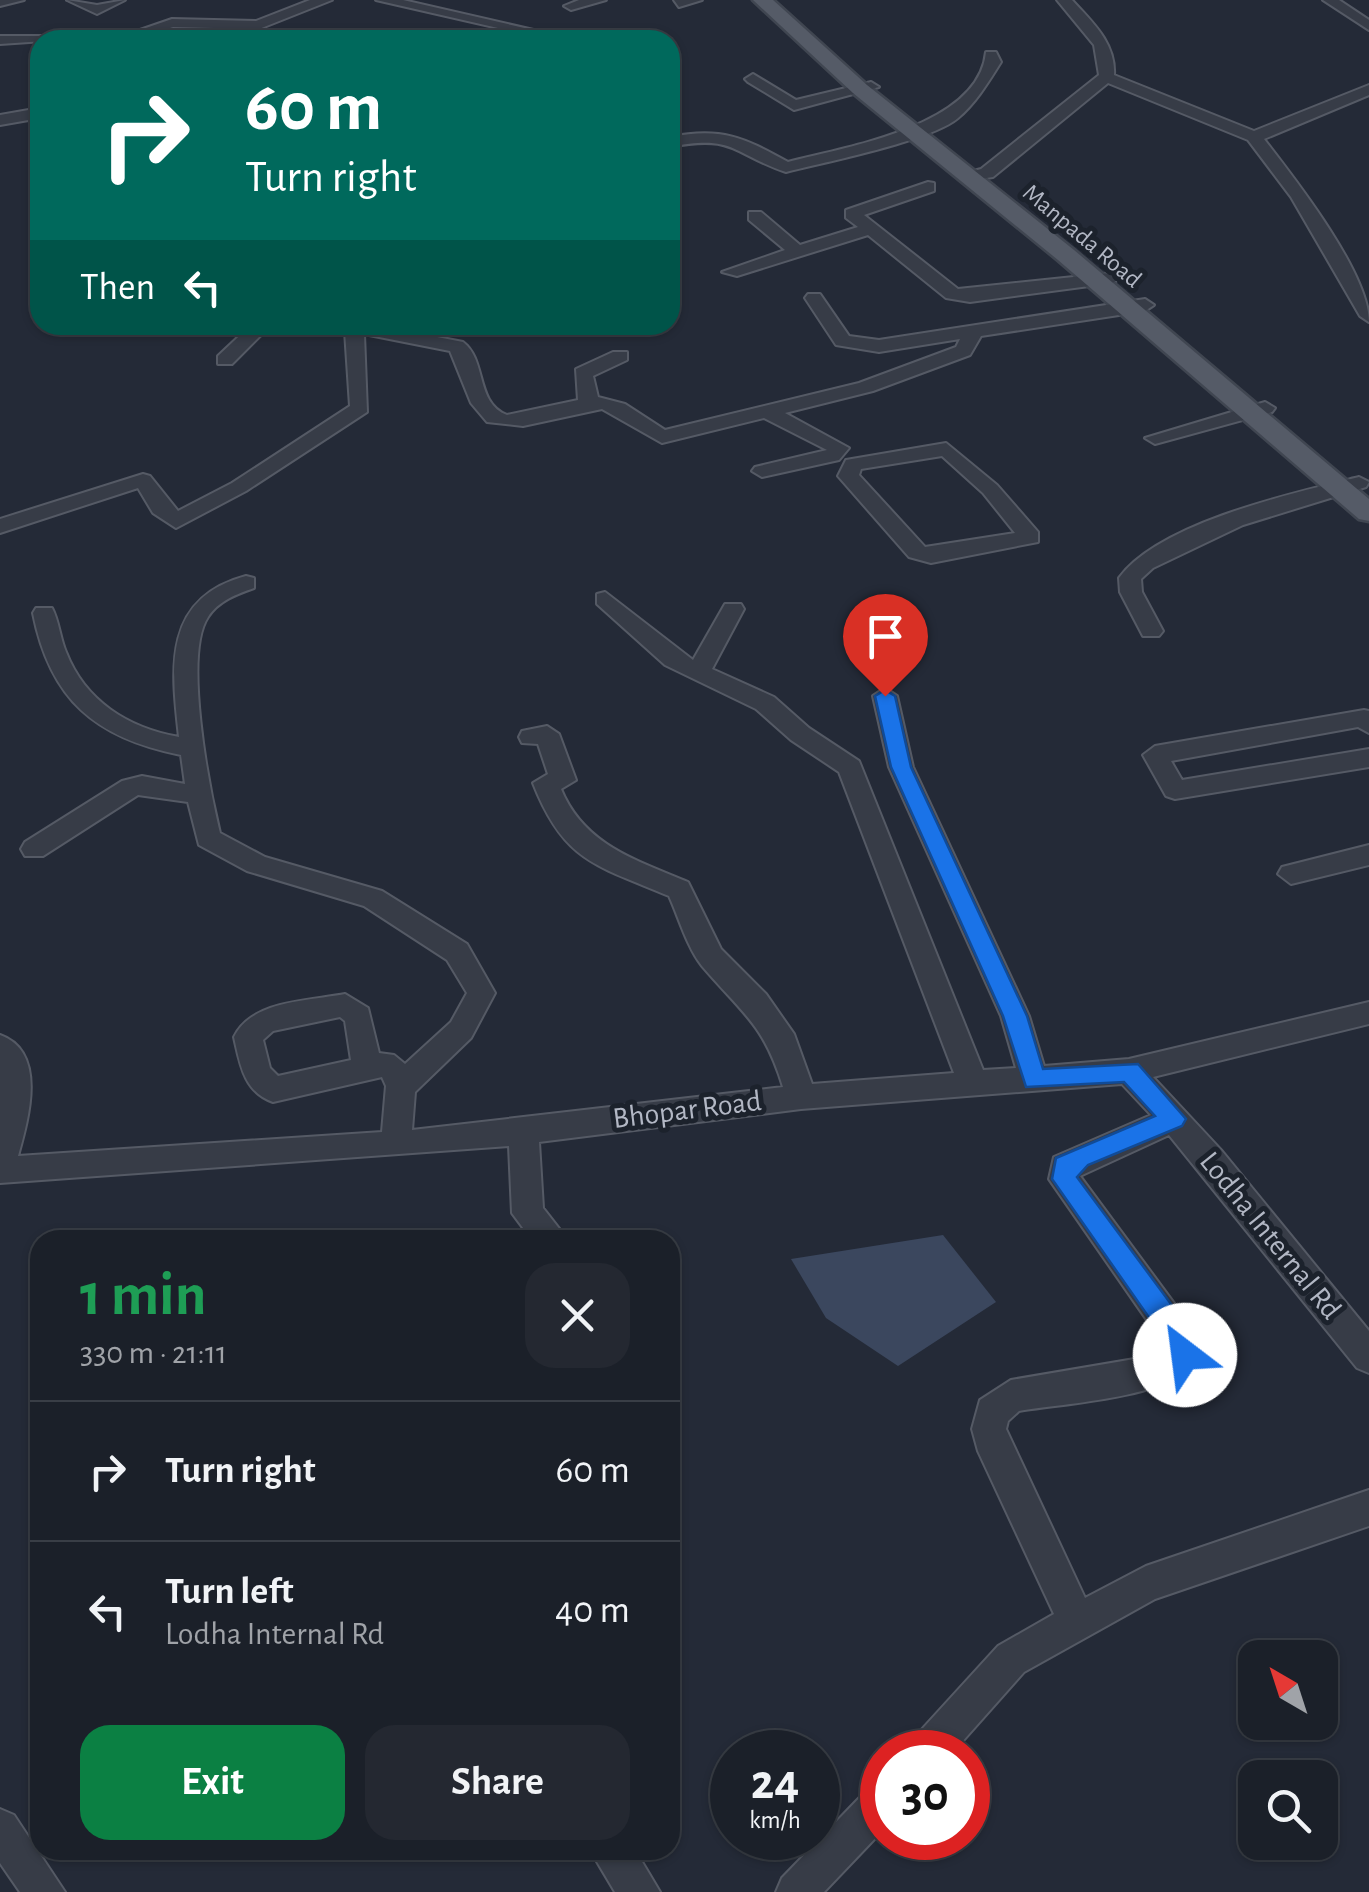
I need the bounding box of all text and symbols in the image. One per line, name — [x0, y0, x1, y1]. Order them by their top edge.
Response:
icon: right — [80, 70, 210, 200]
text: 60 m — [245, 73, 382, 143]
text: Turn right — [245, 155, 417, 200]
street label: Manpada Road — [1018, 180, 1146, 293]
icon: left — [175, 260, 230, 315]
text: Then — [80, 269, 155, 307]
pin — [843, 594, 928, 697]
icon: arrive — [858, 609, 913, 664]
street label: Bhopar Road — [611, 1086, 763, 1134]
street label: Lodha Internal Rd — [1194, 1146, 1347, 1325]
button: close — [525, 1263, 630, 1368]
text: 1 min — [80, 1266, 206, 1326]
position arrow — [1133, 1303, 1237, 1407]
text: 330 m · 21:11 — [80, 1337, 227, 1369]
icon: right — [80, 1444, 135, 1499]
text: Turn right — [165, 1452, 315, 1490]
text: 60 m — [555, 1452, 630, 1490]
text: Turn left — [165, 1573, 293, 1611]
icon: left — [80, 1584, 135, 1639]
text: 40 m — [555, 1592, 630, 1630]
text: Lodha Internal Rd — [165, 1618, 384, 1650]
north arrow — [1238, 1640, 1338, 1740]
map controls — [1238, 1640, 1338, 1860]
button: Exit — [80, 1725, 345, 1840]
button: Share — [365, 1725, 630, 1840]
speed limit sign: 30 — [860, 1730, 990, 1860]
text: 24 — [751, 1758, 799, 1808]
button: search — [1238, 1760, 1338, 1860]
text: km/h — [749, 1808, 801, 1833]

